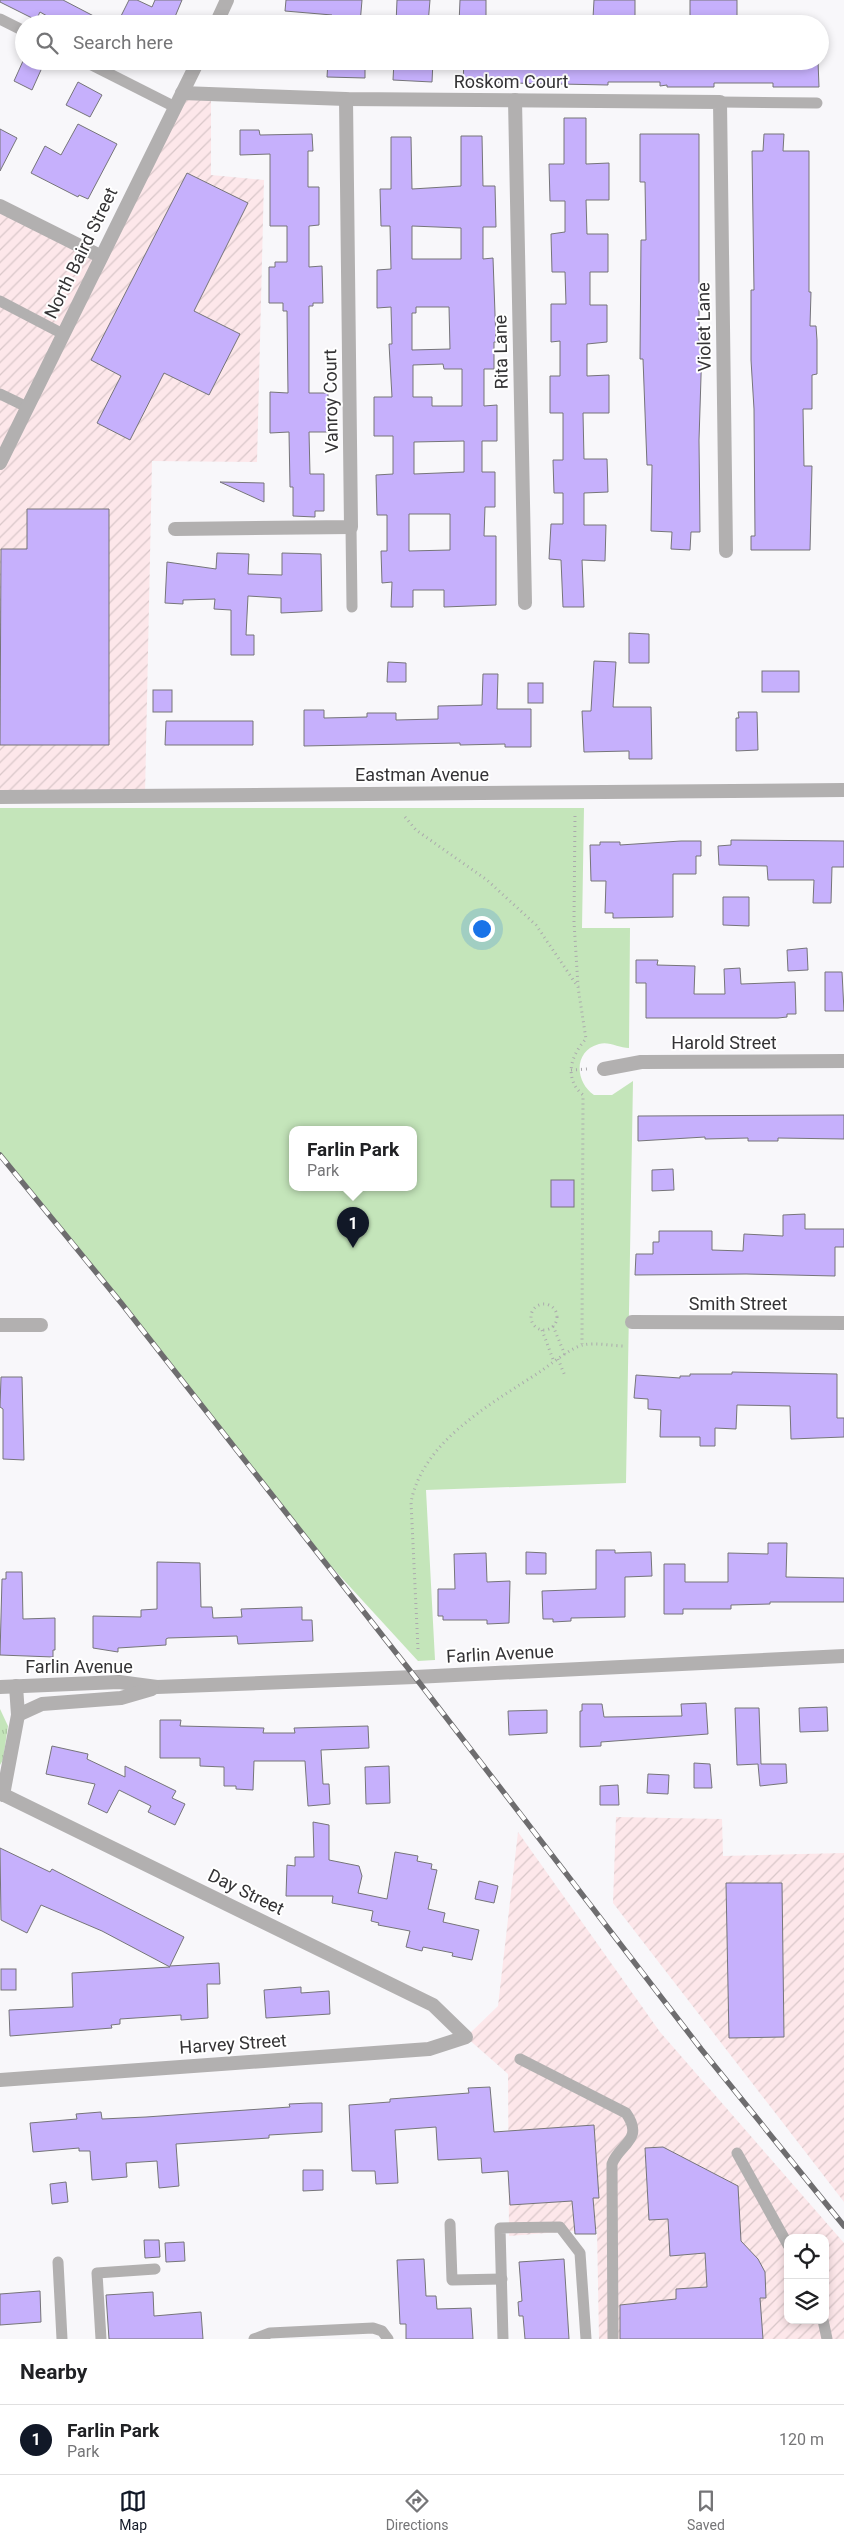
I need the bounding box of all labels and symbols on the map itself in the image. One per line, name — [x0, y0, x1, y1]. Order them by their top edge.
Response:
street label: Roskom Court — [454, 71, 568, 92]
street label: North Baird Street — [40, 184, 121, 322]
street label: Violet Lane — [692, 282, 715, 372]
street label: Rita Lane — [489, 315, 512, 389]
street label: Vanroy Court — [319, 349, 342, 453]
street label: Eastman Avenue — [355, 764, 489, 785]
your location — [469, 916, 495, 942]
street label: Harold Street — [671, 1032, 777, 1053]
pin: 1 — [337, 1207, 369, 1248]
street label: Smith Street — [689, 1293, 787, 1314]
street label: Farlin Avenue — [446, 1640, 554, 1667]
street label: Farlin Avenue — [25, 1656, 133, 1677]
street label: Day Street — [205, 1864, 288, 1919]
street label: Harvey Street — [179, 2029, 287, 2058]

